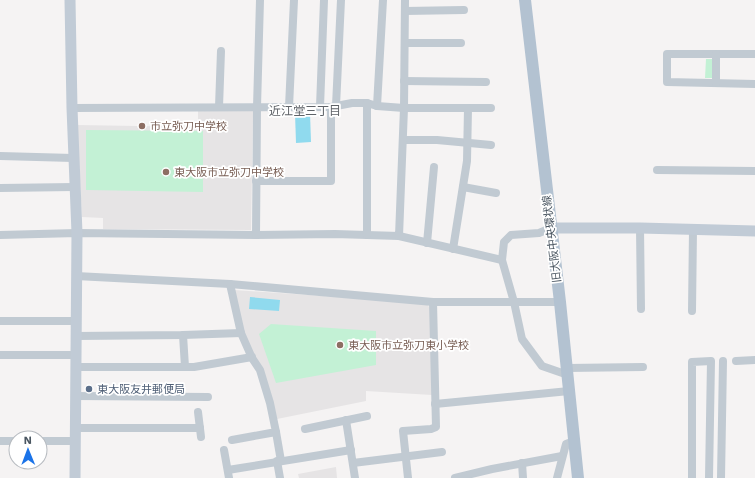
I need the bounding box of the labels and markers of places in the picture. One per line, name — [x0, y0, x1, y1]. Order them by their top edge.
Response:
place label: 市立弥刀中学校 — [150, 120, 227, 133]
marker: 市立弥刀中学校 — [137, 121, 147, 131]
place label: 東大阪市立弥刀中学校 — [174, 166, 284, 179]
marker: 東大阪市立弥刀中学校 — [161, 167, 171, 177]
place label: 東大阪市立弥刀東小学校 — [348, 339, 469, 352]
marker: 東大阪市立弥刀東小学校 — [335, 340, 345, 350]
place label: 東大阪友井郵便局 — [97, 383, 185, 396]
marker: 東大阪友井郵便局 — [84, 384, 94, 394]

